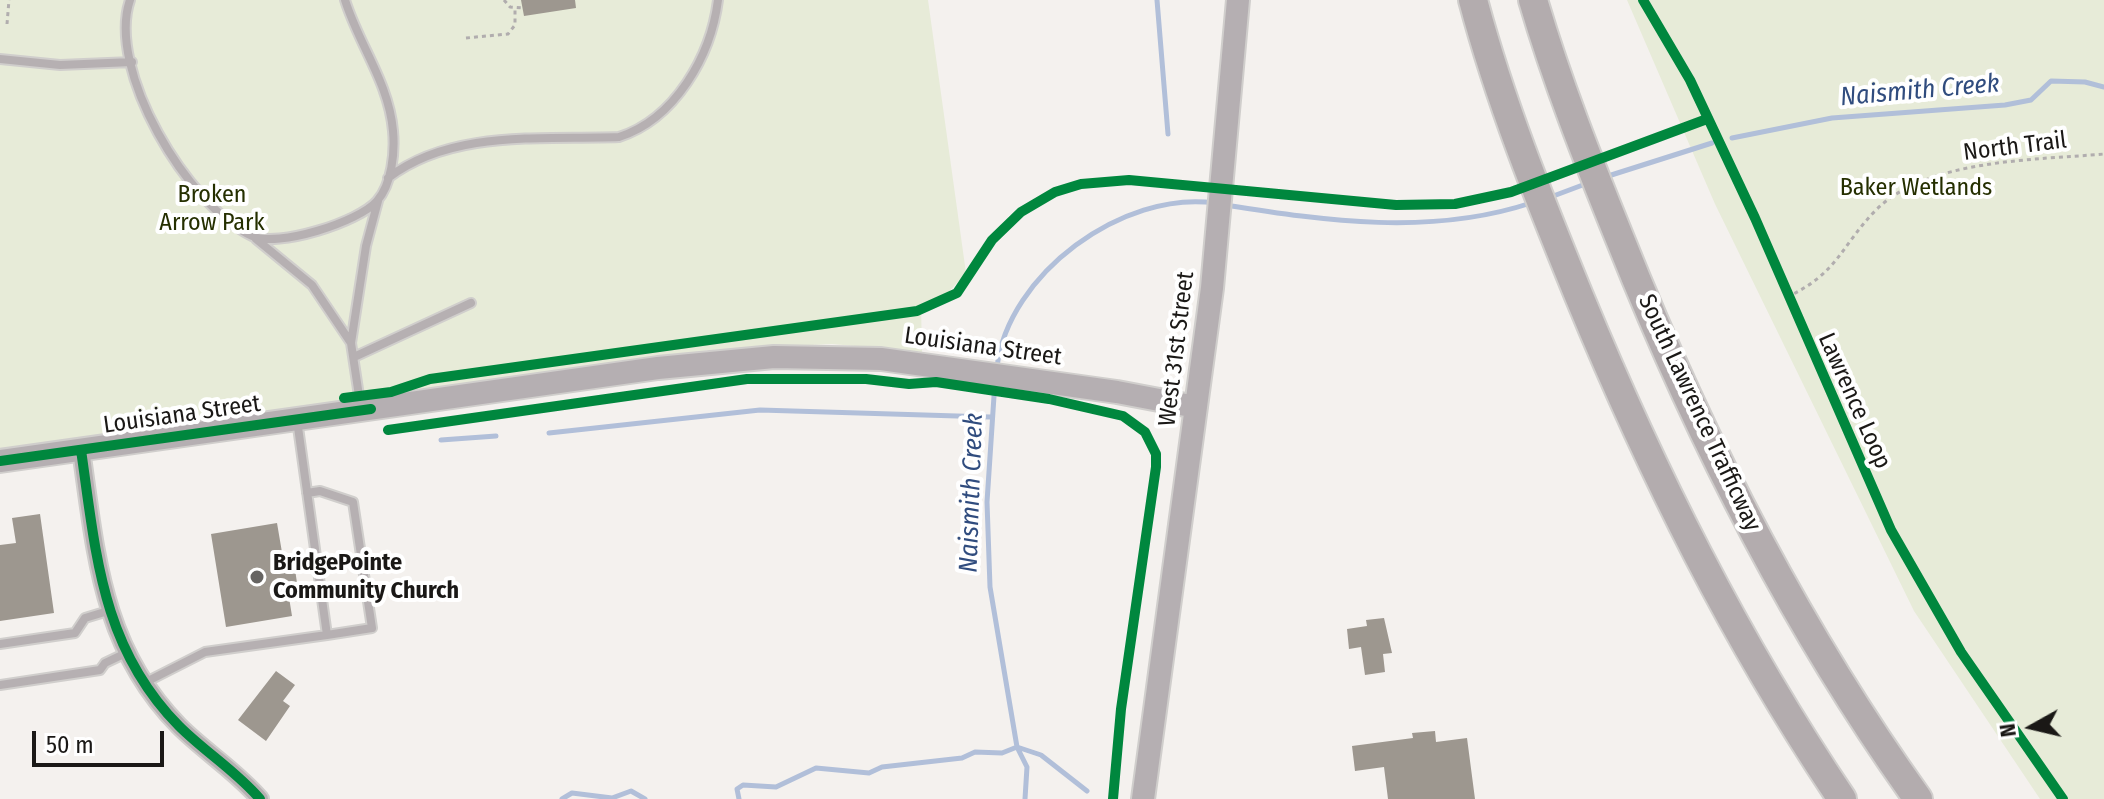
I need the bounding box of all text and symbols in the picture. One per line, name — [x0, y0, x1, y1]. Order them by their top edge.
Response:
water label: Naismith Creek — [1839, 68, 2001, 114]
street label: North Trail — [1962, 126, 2068, 168]
park label: Baker Wetlands — [1840, 174, 1992, 202]
park label: Broken Arrow Park — [159, 181, 265, 237]
street label: West 31st Street — [1153, 270, 1201, 428]
street label: South Lawrence Trafficway — [1631, 290, 1767, 536]
street label: Louisiana Street — [903, 322, 1063, 372]
street label: Lawrence Loop — [1811, 329, 1897, 473]
street label: Louisiana Street — [102, 390, 262, 440]
water label: Naismith Creek — [954, 413, 990, 573]
place label: BridgePointe Community Church — [273, 549, 459, 605]
marker: BridgePointe Community Church — [248, 568, 266, 586]
north arrow — [1992, 687, 2072, 767]
scale bar — [36, 715, 168, 765]
text: N — [1993, 722, 2022, 739]
text: 50 m — [46, 731, 94, 759]

